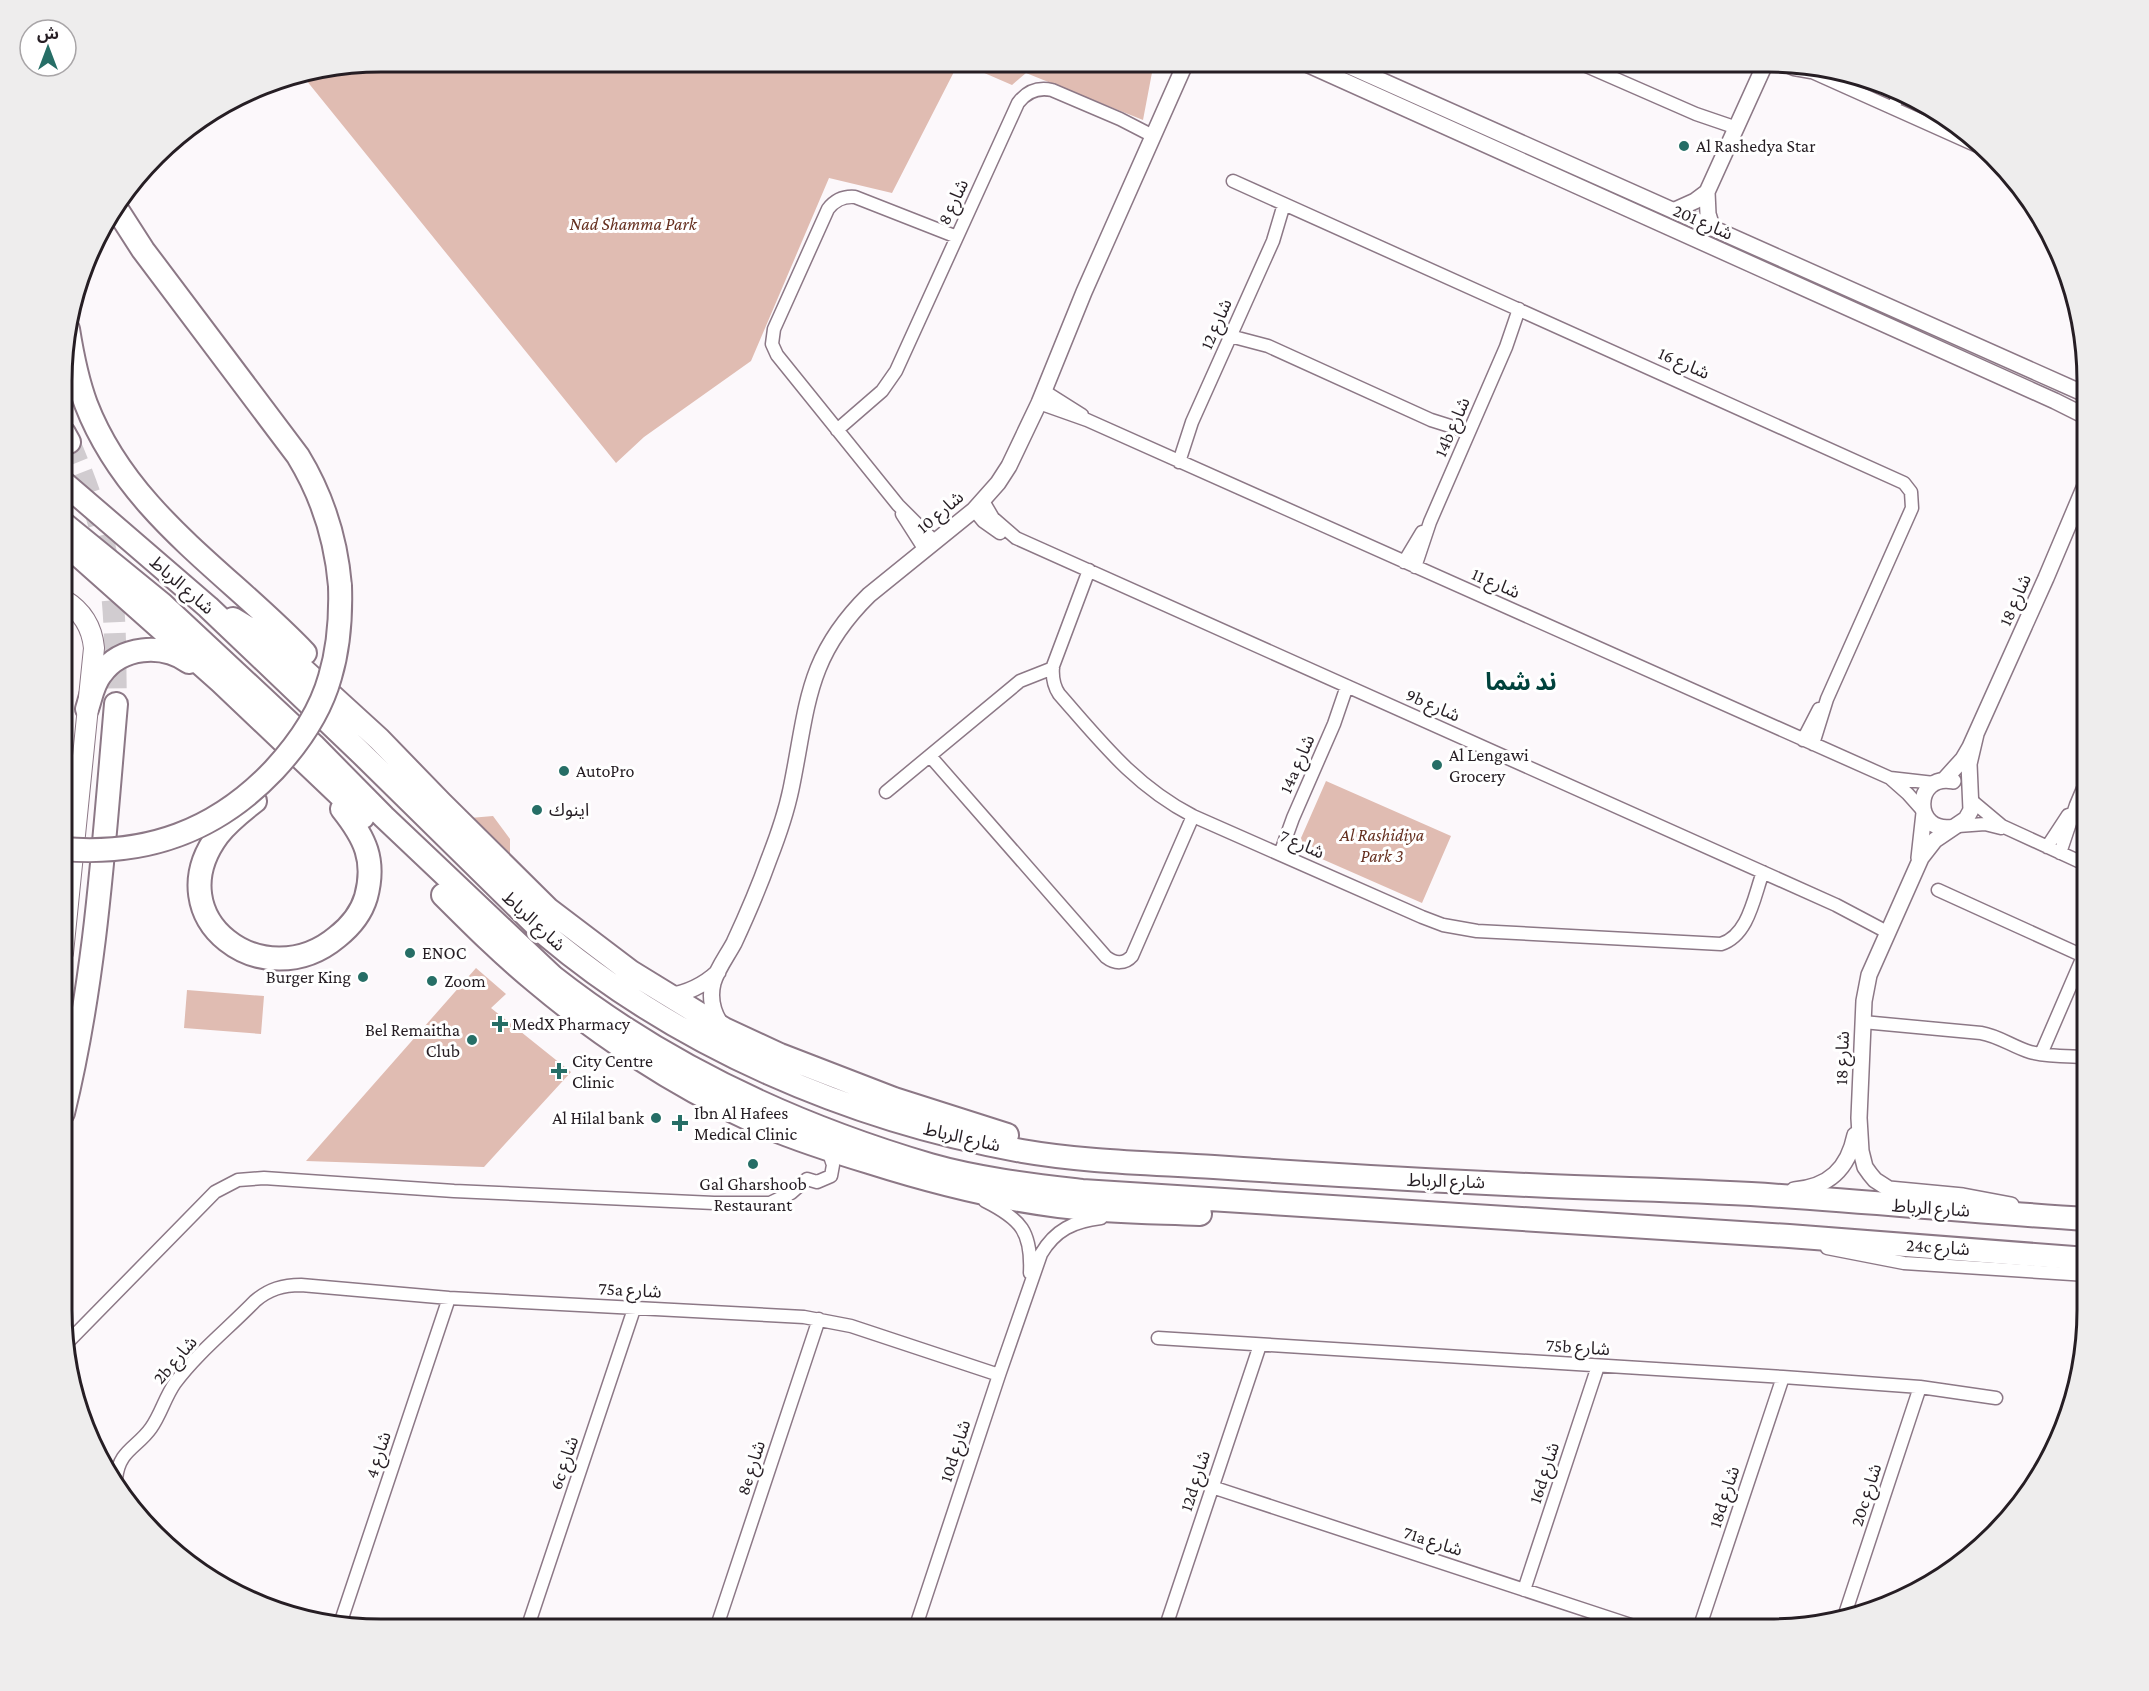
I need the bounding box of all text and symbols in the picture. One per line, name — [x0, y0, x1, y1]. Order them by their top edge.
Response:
north arrow — [18, 18, 78, 78]
text: ش — [37, 25, 59, 43]
place label: Al Rashedya Star — [1696, 136, 1816, 156]
marker: Al Rashedya Star — [1677, 139, 1691, 153]
street label: شارع 8 — [934, 176, 976, 230]
street label: شارع 201 — [1668, 200, 1736, 248]
park label: Nad Shamma Park — [569, 214, 698, 234]
street label: شارع 12 — [1196, 296, 1240, 354]
street label: شارع 16 — [1654, 343, 1713, 387]
street label: 14b شارع — [1430, 394, 1478, 461]
street label: شارع 10 — [913, 487, 970, 540]
street label: شارع الرباط — [143, 552, 218, 621]
street label: شارع 11 — [1467, 564, 1523, 606]
street label: شارع 18 — [1995, 571, 2039, 630]
district label: ند شما — [1485, 668, 1557, 695]
street label: 9b شارع — [1401, 684, 1463, 729]
street label: 14a شارع — [1275, 732, 1322, 798]
place label: Al Lengawi Grocery — [1449, 745, 1529, 786]
marker: Al Lengawi Grocery — [1430, 758, 1444, 772]
place label: AutoPro — [576, 761, 634, 781]
marker: AutoPro — [557, 764, 571, 778]
place label: اينوك — [549, 800, 589, 821]
marker: اينوك — [530, 803, 544, 817]
street label: شارع 7 — [1275, 825, 1327, 866]
park label: Al Rashidiya Park 3 — [1339, 825, 1425, 866]
street label: شارع الرباط — [496, 887, 569, 958]
place label: ENOC — [422, 943, 467, 963]
marker: ENOC — [403, 946, 417, 960]
place label: Burger King — [266, 967, 351, 987]
marker: Burger King — [356, 970, 370, 984]
place label: Zoom — [444, 971, 486, 991]
marker: Zoom — [425, 974, 439, 988]
place label: MedX Pharmacy — [512, 1014, 631, 1034]
marker: MedX Pharmacy — [493, 1017, 507, 1031]
place label: Bel Remaitha Club — [365, 1020, 460, 1061]
street label: شارع 18 — [1831, 1031, 1857, 1086]
marker: Bel Remaitha Club — [465, 1033, 479, 1047]
place label: City Centre Clinic — [572, 1051, 653, 1092]
marker: City Centre Clinic — [550, 1062, 568, 1080]
place label: Ibn Al Hafees Medical Clinic — [694, 1103, 797, 1144]
place label: Al Hilal bank — [552, 1108, 644, 1128]
marker: Al Hilal bank — [649, 1111, 663, 1125]
marker: Ibn Al Hafees Medical Clinic — [671, 1114, 689, 1132]
street label: شارع الرباط — [921, 1118, 1002, 1159]
marker: Gal Gharshoob Restaurant — [746, 1157, 760, 1171]
street label: شارع الرباط — [1406, 1170, 1485, 1196]
place label: Gal Gharshoob Restaurant — [699, 1174, 807, 1215]
street label: شارع الرباط — [1891, 1195, 1971, 1225]
street label: 24c شارع — [1905, 1235, 1970, 1263]
street label: 75a شارع — [598, 1278, 662, 1306]
street label: 2b شارع — [149, 1332, 204, 1390]
street label: 75b شارع — [1545, 1335, 1611, 1363]
street label: 10d شارع — [936, 1417, 978, 1486]
street label: شارع 4 — [361, 1429, 399, 1482]
street label: 6c شارع — [546, 1434, 586, 1494]
street label: 8e شارع — [733, 1438, 773, 1499]
street label: 16d شارع — [1525, 1440, 1567, 1507]
street label: 12d شارع — [1176, 1448, 1218, 1515]
street label: 20c شارع — [1846, 1461, 1889, 1530]
street label: 18d شارع — [1705, 1464, 1747, 1532]
street label: 71a شارع — [1400, 1522, 1465, 1564]

